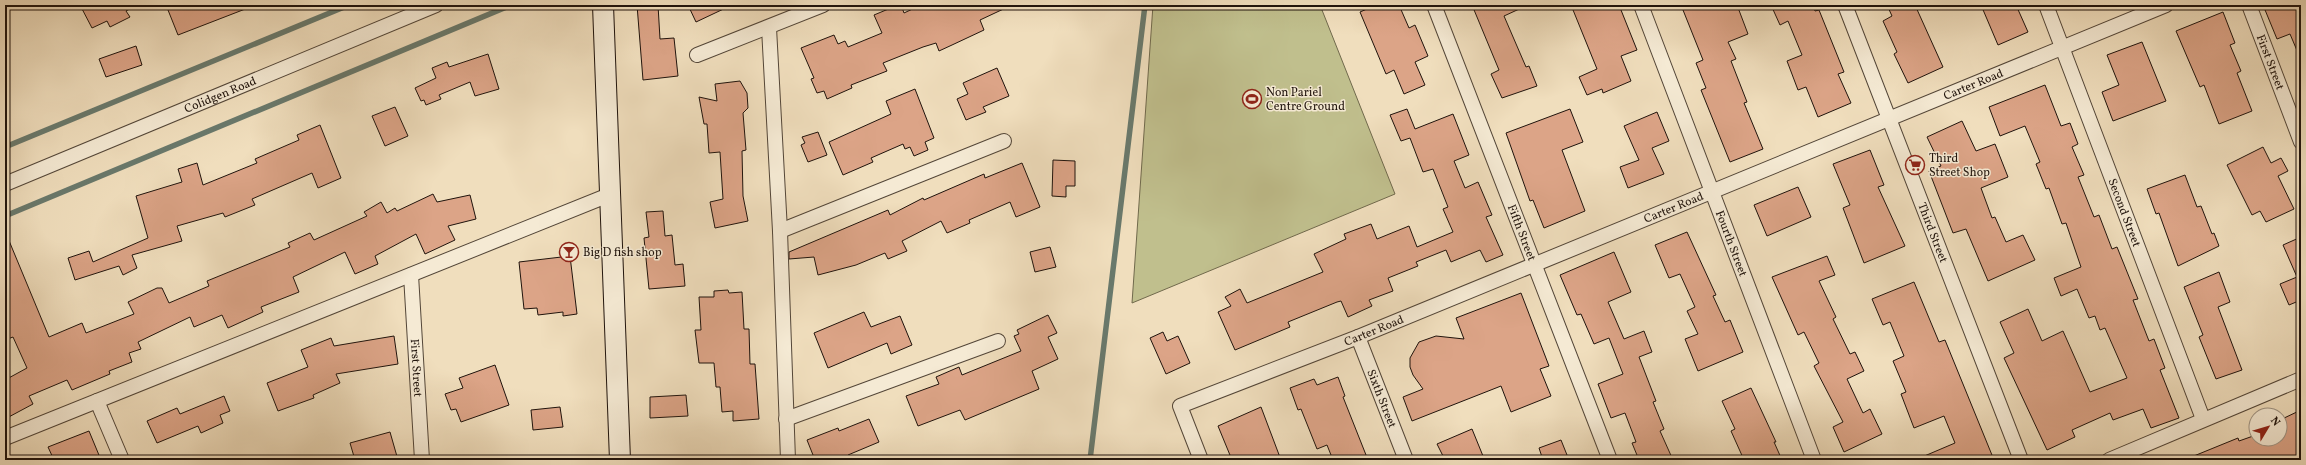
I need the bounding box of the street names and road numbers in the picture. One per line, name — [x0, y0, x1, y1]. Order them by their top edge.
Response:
street label: First Street — [2252, 32, 2288, 92]
street label: Carter Road — [1941, 66, 2006, 105]
street label: Colidgen Road — [182, 73, 259, 118]
street label: Second Street — [2104, 176, 2144, 249]
street label: Carter Road — [1642, 189, 1706, 228]
street label: Third Street — [1913, 201, 1951, 265]
street label: Fifth Street — [1503, 202, 1539, 263]
street label: Fourth Street — [1711, 208, 1751, 279]
street label: Carter Road — [1342, 312, 1407, 351]
street label: First Street — [406, 338, 425, 397]
street label: Sixth Street — [1362, 367, 1400, 431]

